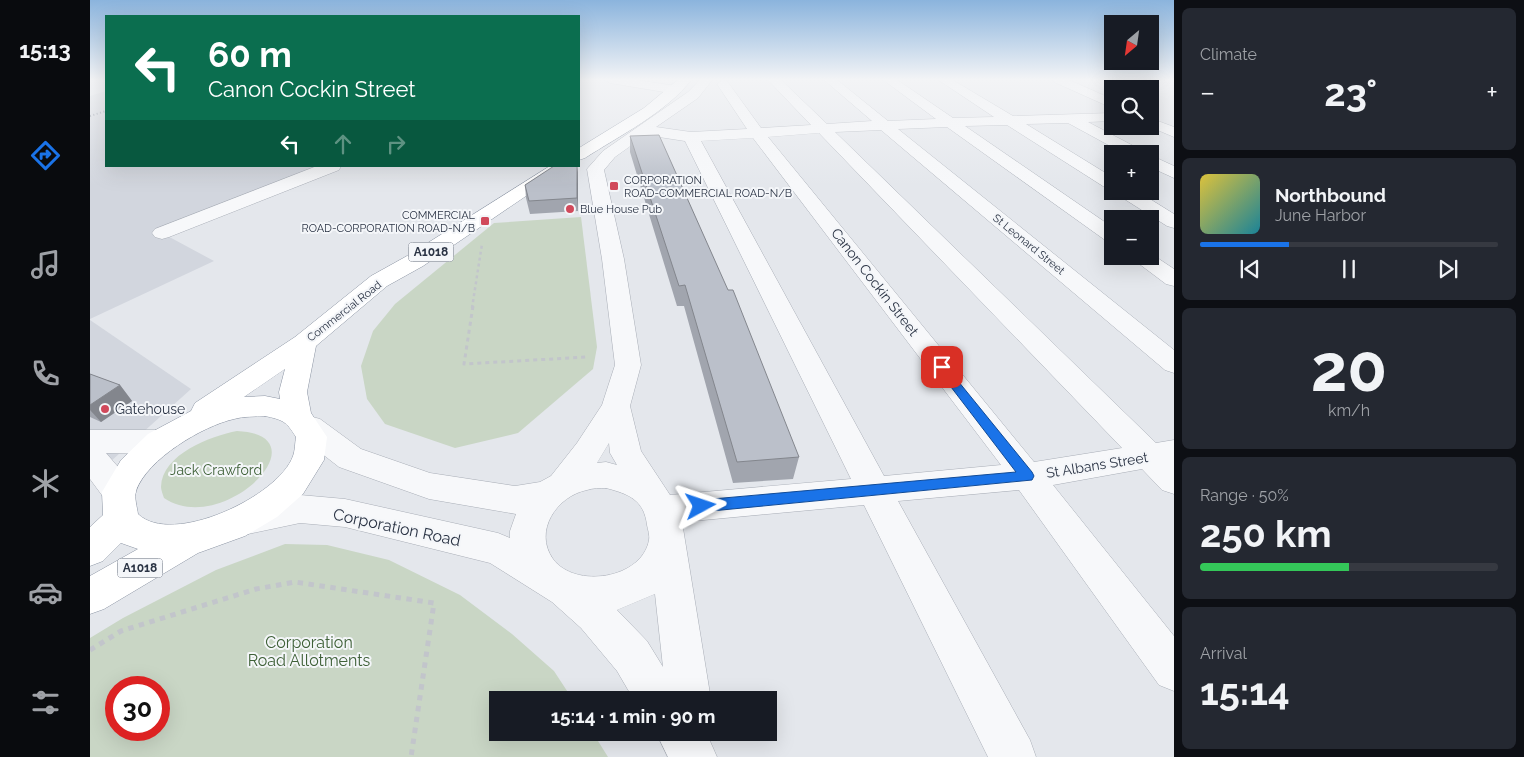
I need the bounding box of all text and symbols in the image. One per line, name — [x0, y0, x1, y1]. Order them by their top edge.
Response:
north arrow — [1104, 15, 1159, 70]
map controls — [1104, 15, 1159, 265]
text: 60 m — [208, 34, 292, 75]
icon: left — [125, 35, 190, 100]
text: 15:13 — [19, 37, 71, 63]
text: Climate — [1200, 45, 1257, 64]
text: 23° — [1324, 70, 1377, 115]
text: Canon Cockin Street — [208, 76, 416, 102]
text: − — [1200, 76, 1215, 109]
text: + — [1486, 76, 1498, 109]
button: search — [1104, 80, 1159, 135]
icon: left — [276, 130, 304, 158]
icon: ahead — [329, 130, 357, 158]
icon: right — [382, 130, 410, 158]
icon: directions — [28, 138, 63, 173]
button: + — [1104, 145, 1159, 200]
place label: CORPORATION ROAD-COMMERCIAL ROAD-N/B — [624, 174, 792, 200]
marker: CORPORATION ROAD-COMMERCIAL ROAD-N/B — [608, 180, 620, 192]
text: Northbound — [1275, 184, 1386, 206]
marker: Blue House Pub — [564, 203, 576, 215]
place label: Blue House Pub — [580, 203, 662, 216]
text: June Harbor — [1275, 206, 1366, 225]
place label: COMMERCIAL ROAD-CORPORATION ROAD-N/B — [301, 209, 476, 235]
button: − — [1104, 210, 1159, 265]
street label: St Leonard Street — [990, 211, 1067, 278]
marker: COMMERCIAL ROAD-CORPORATION ROAD-N/B — [479, 215, 491, 227]
street label: Canon Cockin Street — [828, 225, 922, 339]
road number: A1018 — [408, 242, 454, 262]
icon: music — [28, 247, 63, 282]
icon: previous — [1236, 255, 1264, 283]
icon: pause — [1335, 255, 1363, 283]
icon: next — [1434, 255, 1462, 283]
street label: Commercial Road — [305, 278, 384, 344]
text: 20 — [1311, 330, 1387, 406]
pin — [921, 346, 963, 388]
icon: arrive — [928, 353, 956, 381]
icon: phone — [28, 356, 63, 391]
place label: Gatehouse — [115, 401, 185, 417]
text: km/h — [1328, 401, 1370, 420]
marker: Gatehouse — [99, 403, 111, 415]
street label: St Albans Street — [1045, 449, 1149, 481]
park label: Jack Crawford — [170, 462, 262, 478]
icon: climate — [28, 466, 63, 501]
position arrow — [674, 479, 726, 531]
text: Range · 50% — [1200, 486, 1289, 505]
street label: Corporation Road — [331, 505, 462, 550]
text: 250 km — [1200, 511, 1332, 556]
road number: A1018 — [118, 558, 162, 578]
icon: car — [28, 575, 63, 610]
park label: Corporation Road Allotments — [248, 633, 371, 670]
text: Arrival — [1200, 644, 1247, 663]
text: 15:14 — [1200, 669, 1290, 714]
speed limit sign: 30 — [105, 676, 170, 741]
icon: filters — [28, 685, 63, 720]
text: 15:14 · 1 min · 90 m — [551, 705, 715, 727]

